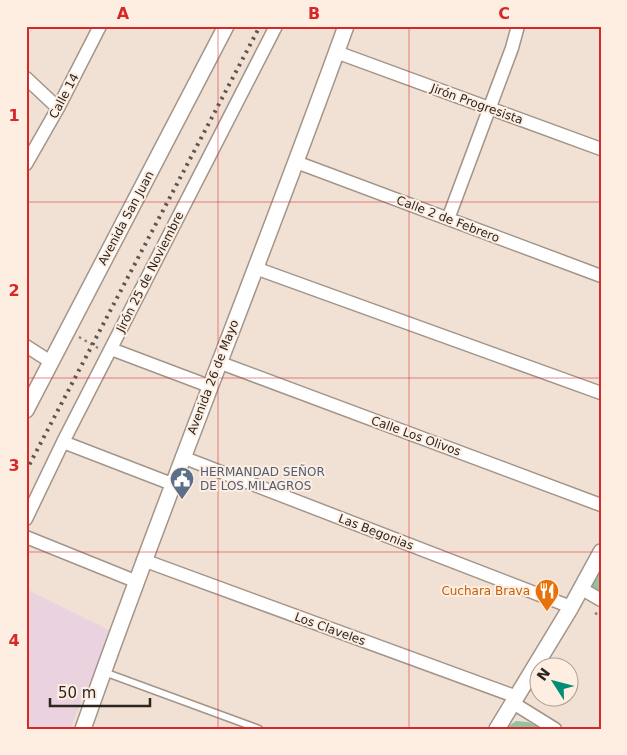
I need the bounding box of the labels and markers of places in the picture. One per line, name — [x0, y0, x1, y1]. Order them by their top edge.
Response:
place label: HERMANDAD SEÑOR DE LOS MILAGROS — [200, 464, 325, 493]
public building icon: HERMANDAD SEÑOR DE LOS MILAGROS — [169, 466, 195, 500]
restaurant icon: Cuchara Brava — [534, 578, 560, 612]
place label: Cuchara Brava — [441, 584, 530, 598]

